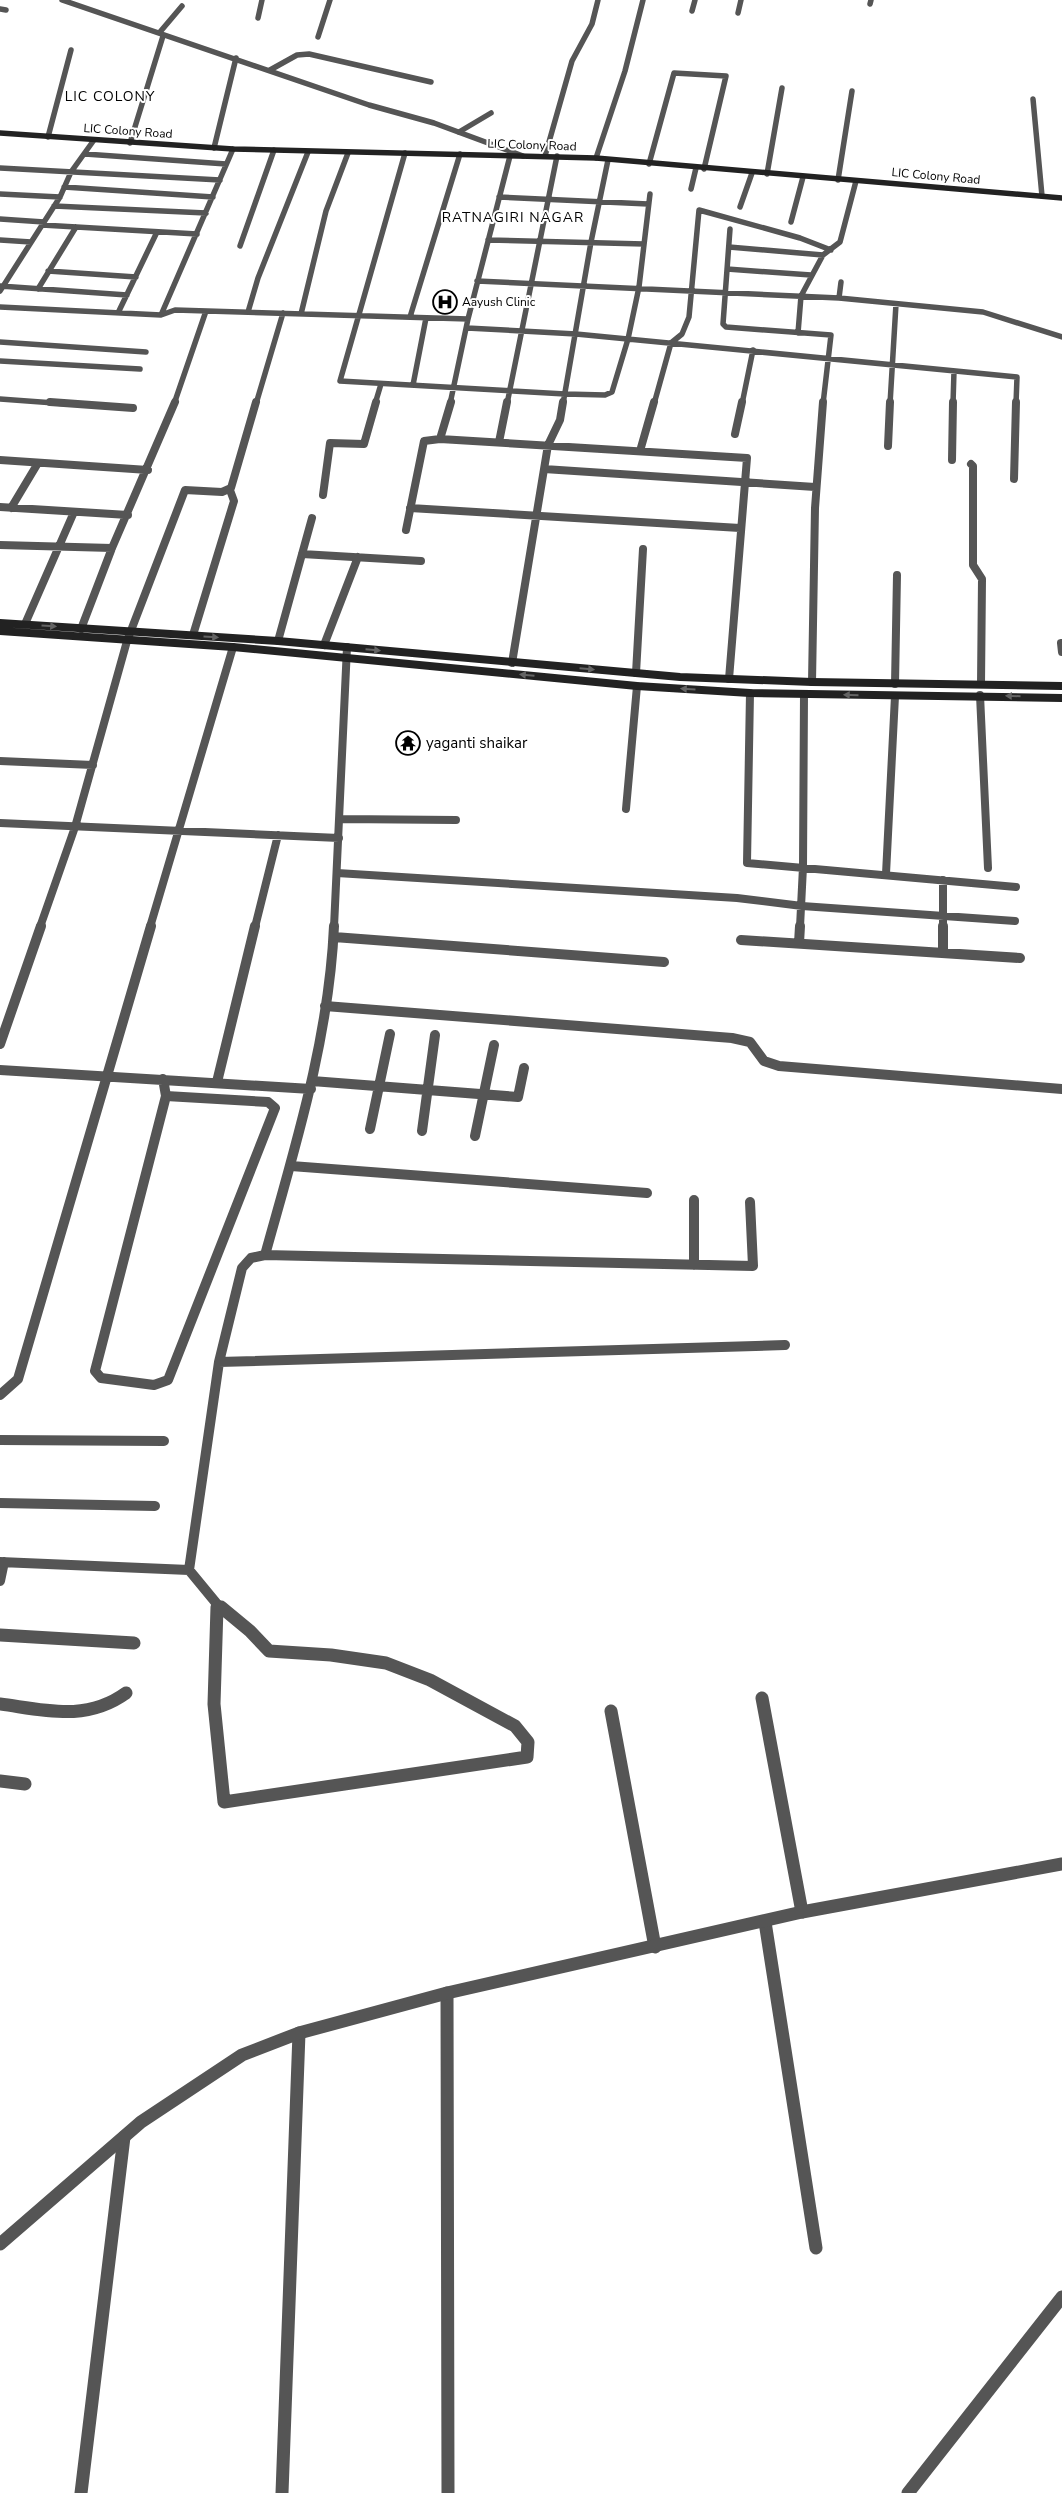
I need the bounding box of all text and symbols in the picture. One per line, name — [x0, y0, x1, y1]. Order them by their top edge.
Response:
district label: LIC COLONY — [65, 87, 155, 106]
street label: LIC Colony Road — [83, 120, 173, 142]
street label: LIC Colony Road — [487, 135, 577, 155]
street label: LIC Colony Road — [891, 164, 981, 188]
district label: RATNAGIRI NAGAR — [442, 208, 584, 227]
hospital icon: Aayush Clinic — [432, 289, 458, 315]
place label: Aayush Clinic — [462, 294, 536, 310]
one-way arrow — [41, 622, 57, 630]
one-way arrow — [203, 633, 219, 641]
one-way arrow — [365, 646, 381, 654]
one-way arrow — [579, 665, 595, 673]
one-way arrow — [518, 671, 534, 679]
one-way arrow — [680, 685, 696, 693]
one-way arrow — [843, 691, 859, 699]
one-way arrow — [1005, 692, 1021, 700]
temple icon: yaganti shaikar — [395, 730, 421, 756]
place label: yaganti shaikar — [426, 733, 528, 753]

